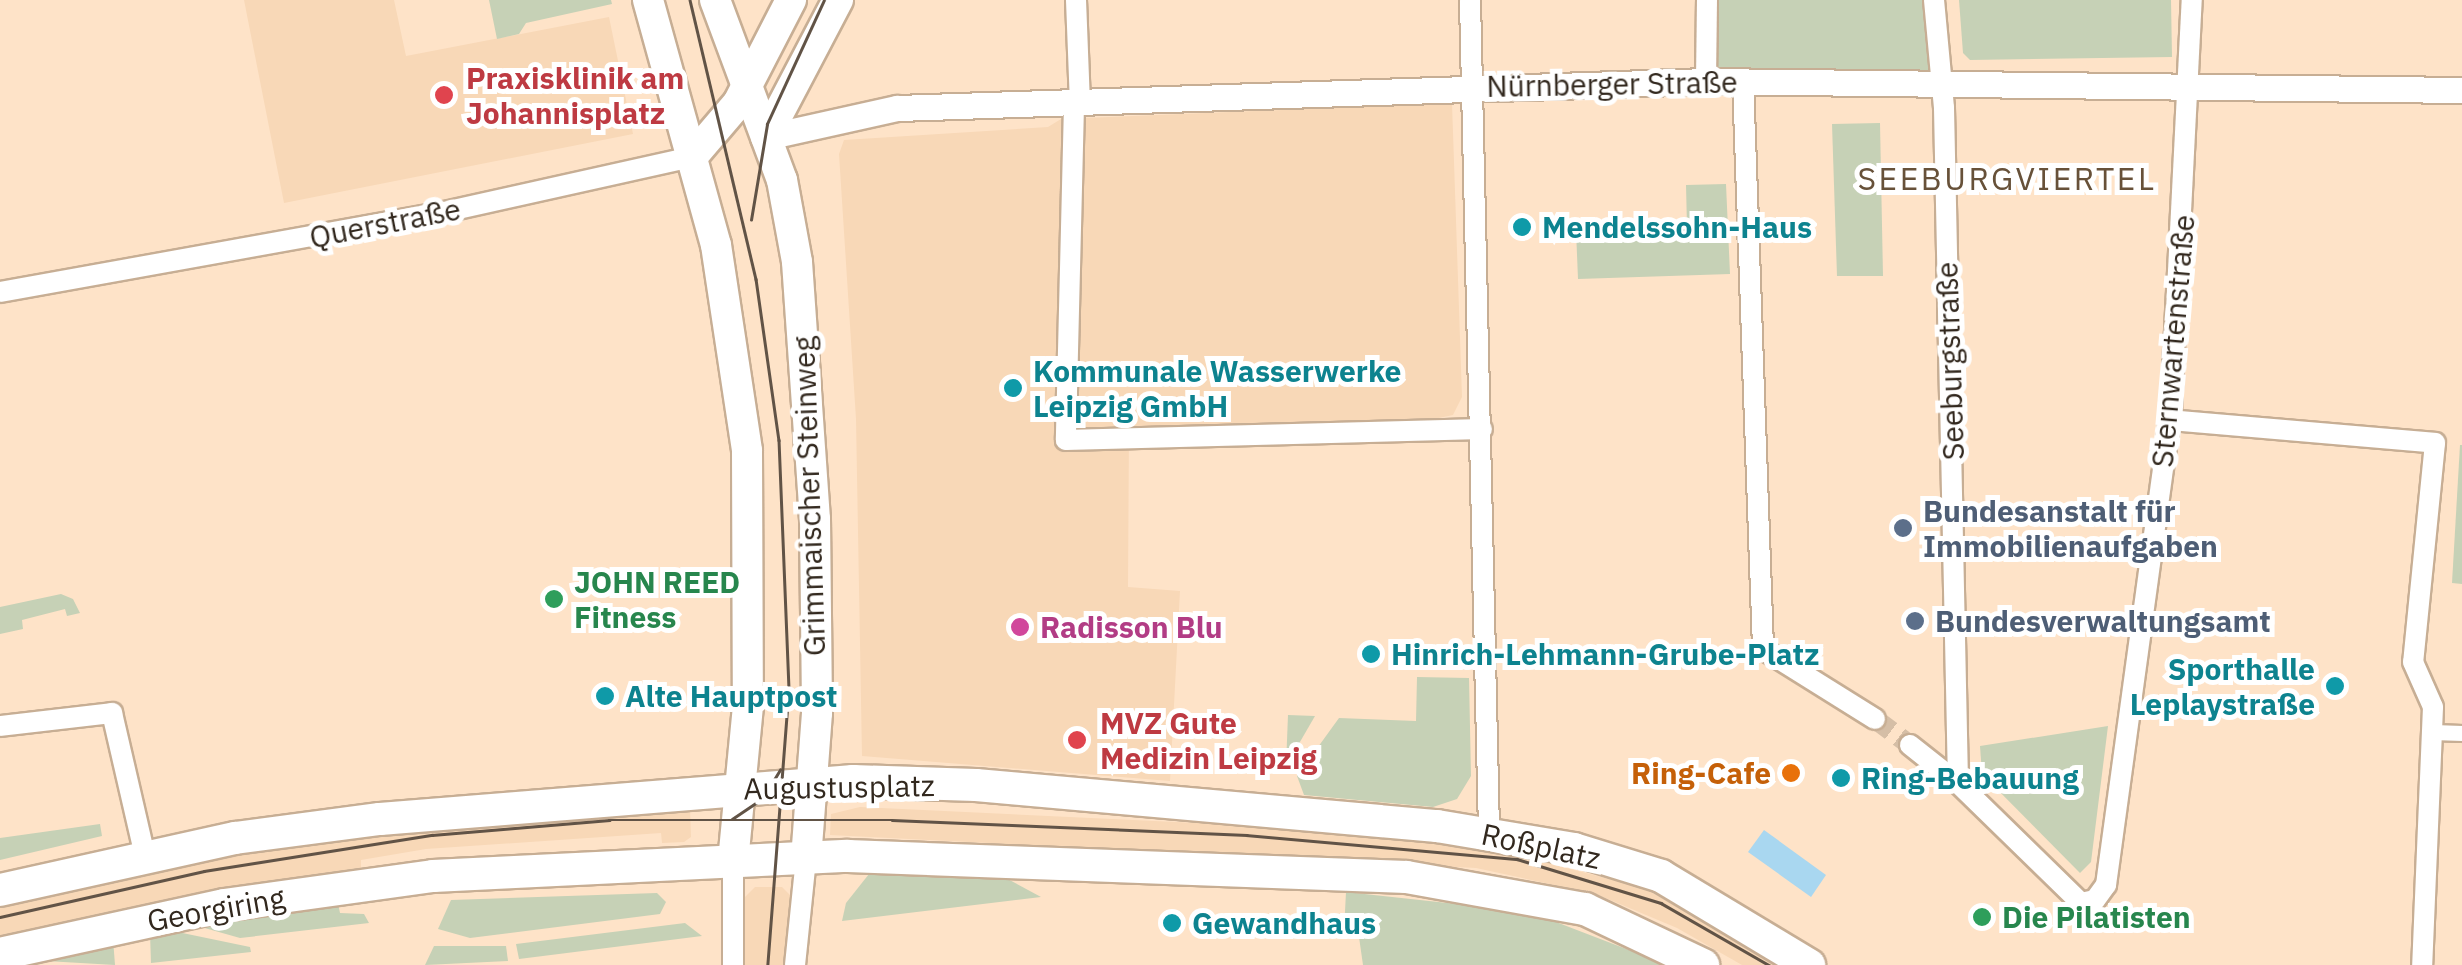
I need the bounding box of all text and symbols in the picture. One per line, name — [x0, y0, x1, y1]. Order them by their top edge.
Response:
place label: Praxisklinik am Johannisplatz — [466, 60, 684, 130]
street label: Nürnberger Straße — [1486, 64, 1738, 104]
marker: Praxisklinik am Johannisplatz — [431, 82, 457, 108]
district label: SEEBURGVIERTEL — [1857, 159, 2157, 197]
street label: Querstraße — [306, 191, 464, 255]
place label: Mendelssohn-Haus — [1542, 209, 1812, 245]
street label: Sternwartenstraße — [2144, 213, 2202, 469]
marker: Mendelssohn-Haus — [1511, 216, 1533, 238]
street label: Seeburgstraße — [1929, 261, 1971, 461]
street label: Grimmaischer Steinweg — [785, 335, 833, 657]
place label: Kommunale Wasserwerke Leipzig GmbH — [1033, 353, 1401, 424]
marker: Kommunale Wasserwerke Leipzig GmbH — [1002, 377, 1024, 399]
place label: Bundesanstalt für Immobilienaufgaben — [1923, 493, 2218, 564]
marker: Bundesanstalt für Immobilienaufgaben — [1892, 517, 1914, 539]
place label: JOHN REED Fitness — [574, 564, 740, 634]
marker: JOHN REED Fitness — [543, 588, 565, 610]
place label: Bundesverwaltungsamt — [1935, 603, 2271, 639]
place label: Radisson Blu — [1040, 609, 1223, 645]
marker: Bundesverwaltungsamt — [1904, 610, 1926, 632]
marker: Radisson Blu — [1009, 616, 1031, 638]
place label: Hinrich-Lehmann-Grube-Platz — [1391, 636, 1820, 672]
marker: Hinrich-Lehmann-Grube-Platz — [1360, 643, 1382, 665]
place label: Sporthalle Leplaystraße — [2130, 651, 2315, 722]
marker: Sporthalle Leplaystraße — [2324, 675, 2346, 697]
place label: Alte Hauptpost — [625, 678, 838, 714]
marker: Alte Hauptpost — [594, 685, 616, 707]
place label: MVZ Gute Medizin Leipzig — [1100, 705, 1317, 776]
marker: MVZ Gute Medizin Leipzig — [1064, 727, 1090, 753]
place label: Ring-Cafe — [1631, 755, 1771, 791]
place label: Ring-Bebauung — [1861, 760, 2079, 796]
marker: Ring-Cafe — [1780, 762, 1802, 784]
street label: Augustusplatz — [743, 767, 935, 807]
marker: Ring-Bebauung — [1830, 767, 1852, 789]
street label: Roßplatz — [1478, 816, 1604, 876]
street label: Georgiring — [144, 879, 288, 939]
place label: Die Pilatisten — [2002, 899, 2191, 935]
place label: Gewandhaus — [1192, 905, 1376, 941]
marker: Die Pilatisten — [1971, 906, 1993, 928]
marker: Gewandhaus — [1161, 912, 1183, 934]

